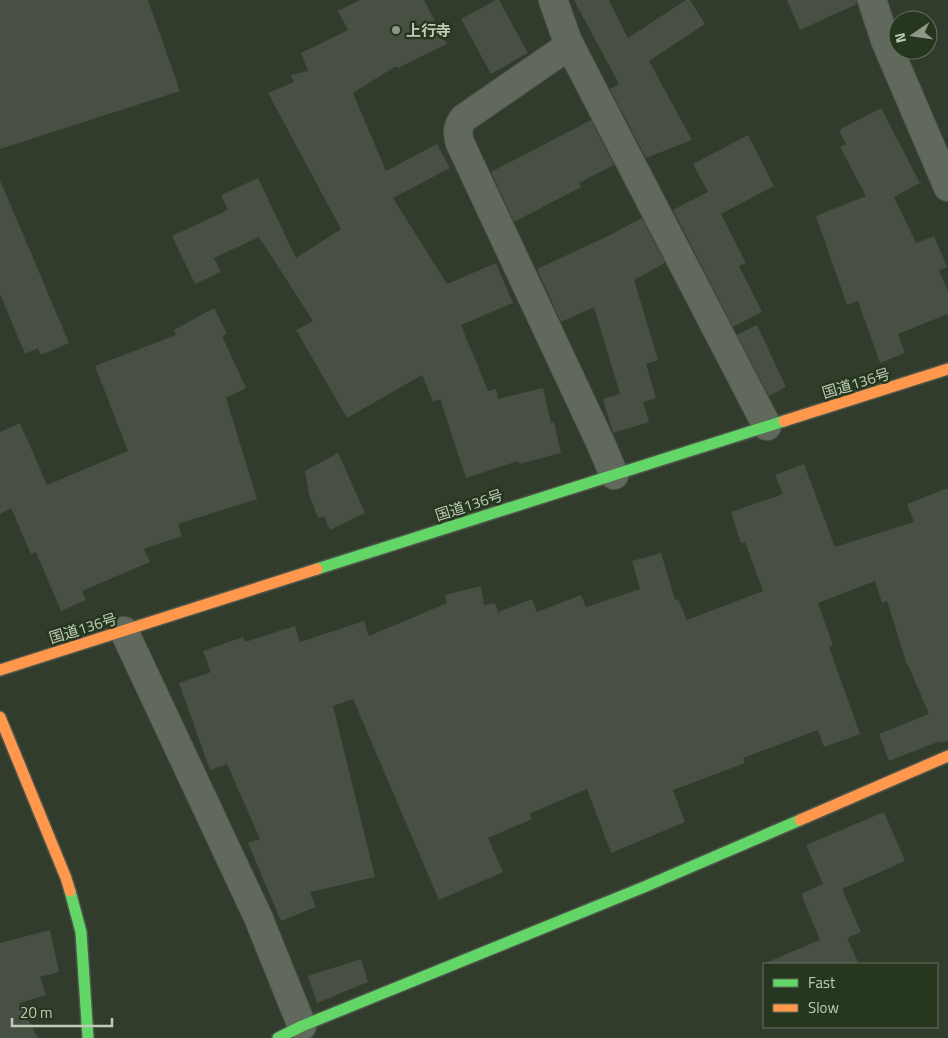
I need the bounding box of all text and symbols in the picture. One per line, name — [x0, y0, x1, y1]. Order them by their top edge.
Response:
north arrow — [888, 10, 938, 60]
place label: 上行寺 — [406, 19, 451, 42]
marker: 上行寺 — [390, 24, 402, 36]
text: N — [889, 31, 911, 45]
street label: 国道136号 — [819, 362, 893, 404]
street label: 国道136号 — [432, 483, 506, 527]
street label: 国道136号 — [46, 607, 120, 649]
legend — [763, 963, 938, 1028]
text: Fast — [808, 971, 836, 994]
scale bar — [12, 996, 112, 1028]
text: Slow — [808, 996, 839, 1019]
text: 20 m — [20, 1001, 53, 1024]

